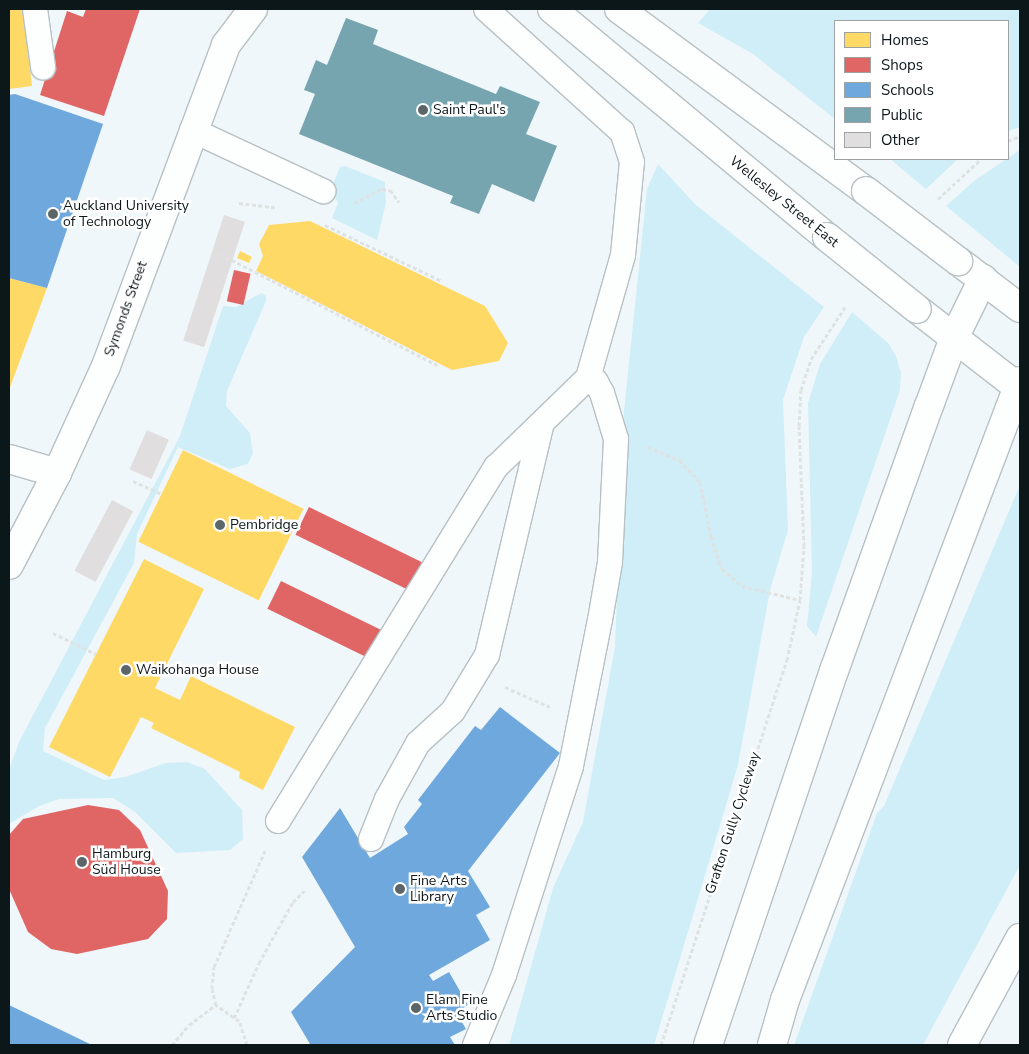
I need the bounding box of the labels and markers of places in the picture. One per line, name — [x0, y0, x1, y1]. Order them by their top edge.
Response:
place label: Saint Paul's — [433, 102, 506, 118]
marker: Saint Paul's — [417, 104, 429, 116]
place label: Auckland University of Technology — [63, 198, 189, 230]
marker: Auckland University of Technology — [47, 208, 59, 220]
place label: Pembridge — [230, 517, 298, 533]
marker: Pembridge — [214, 519, 226, 531]
place label: Waikohanga House — [136, 662, 259, 678]
marker: Waikohanga House — [120, 664, 132, 676]
place label: Hamburg Süd House — [92, 846, 161, 879]
marker: Hamburg Süd House — [76, 856, 88, 868]
place label: Fine Arts Library — [410, 873, 467, 906]
marker: Fine Arts Library — [394, 883, 406, 895]
place label: Elam Fine Arts Studio — [426, 992, 497, 1024]
marker: Elam Fine Arts Studio — [410, 1002, 422, 1014]

